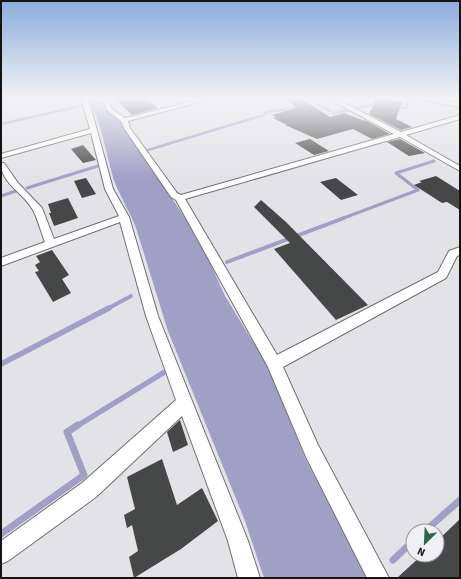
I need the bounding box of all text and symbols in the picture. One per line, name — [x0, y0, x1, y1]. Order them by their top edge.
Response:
north arrow — [405, 523, 445, 563]
text: N — [415, 543, 428, 560]

